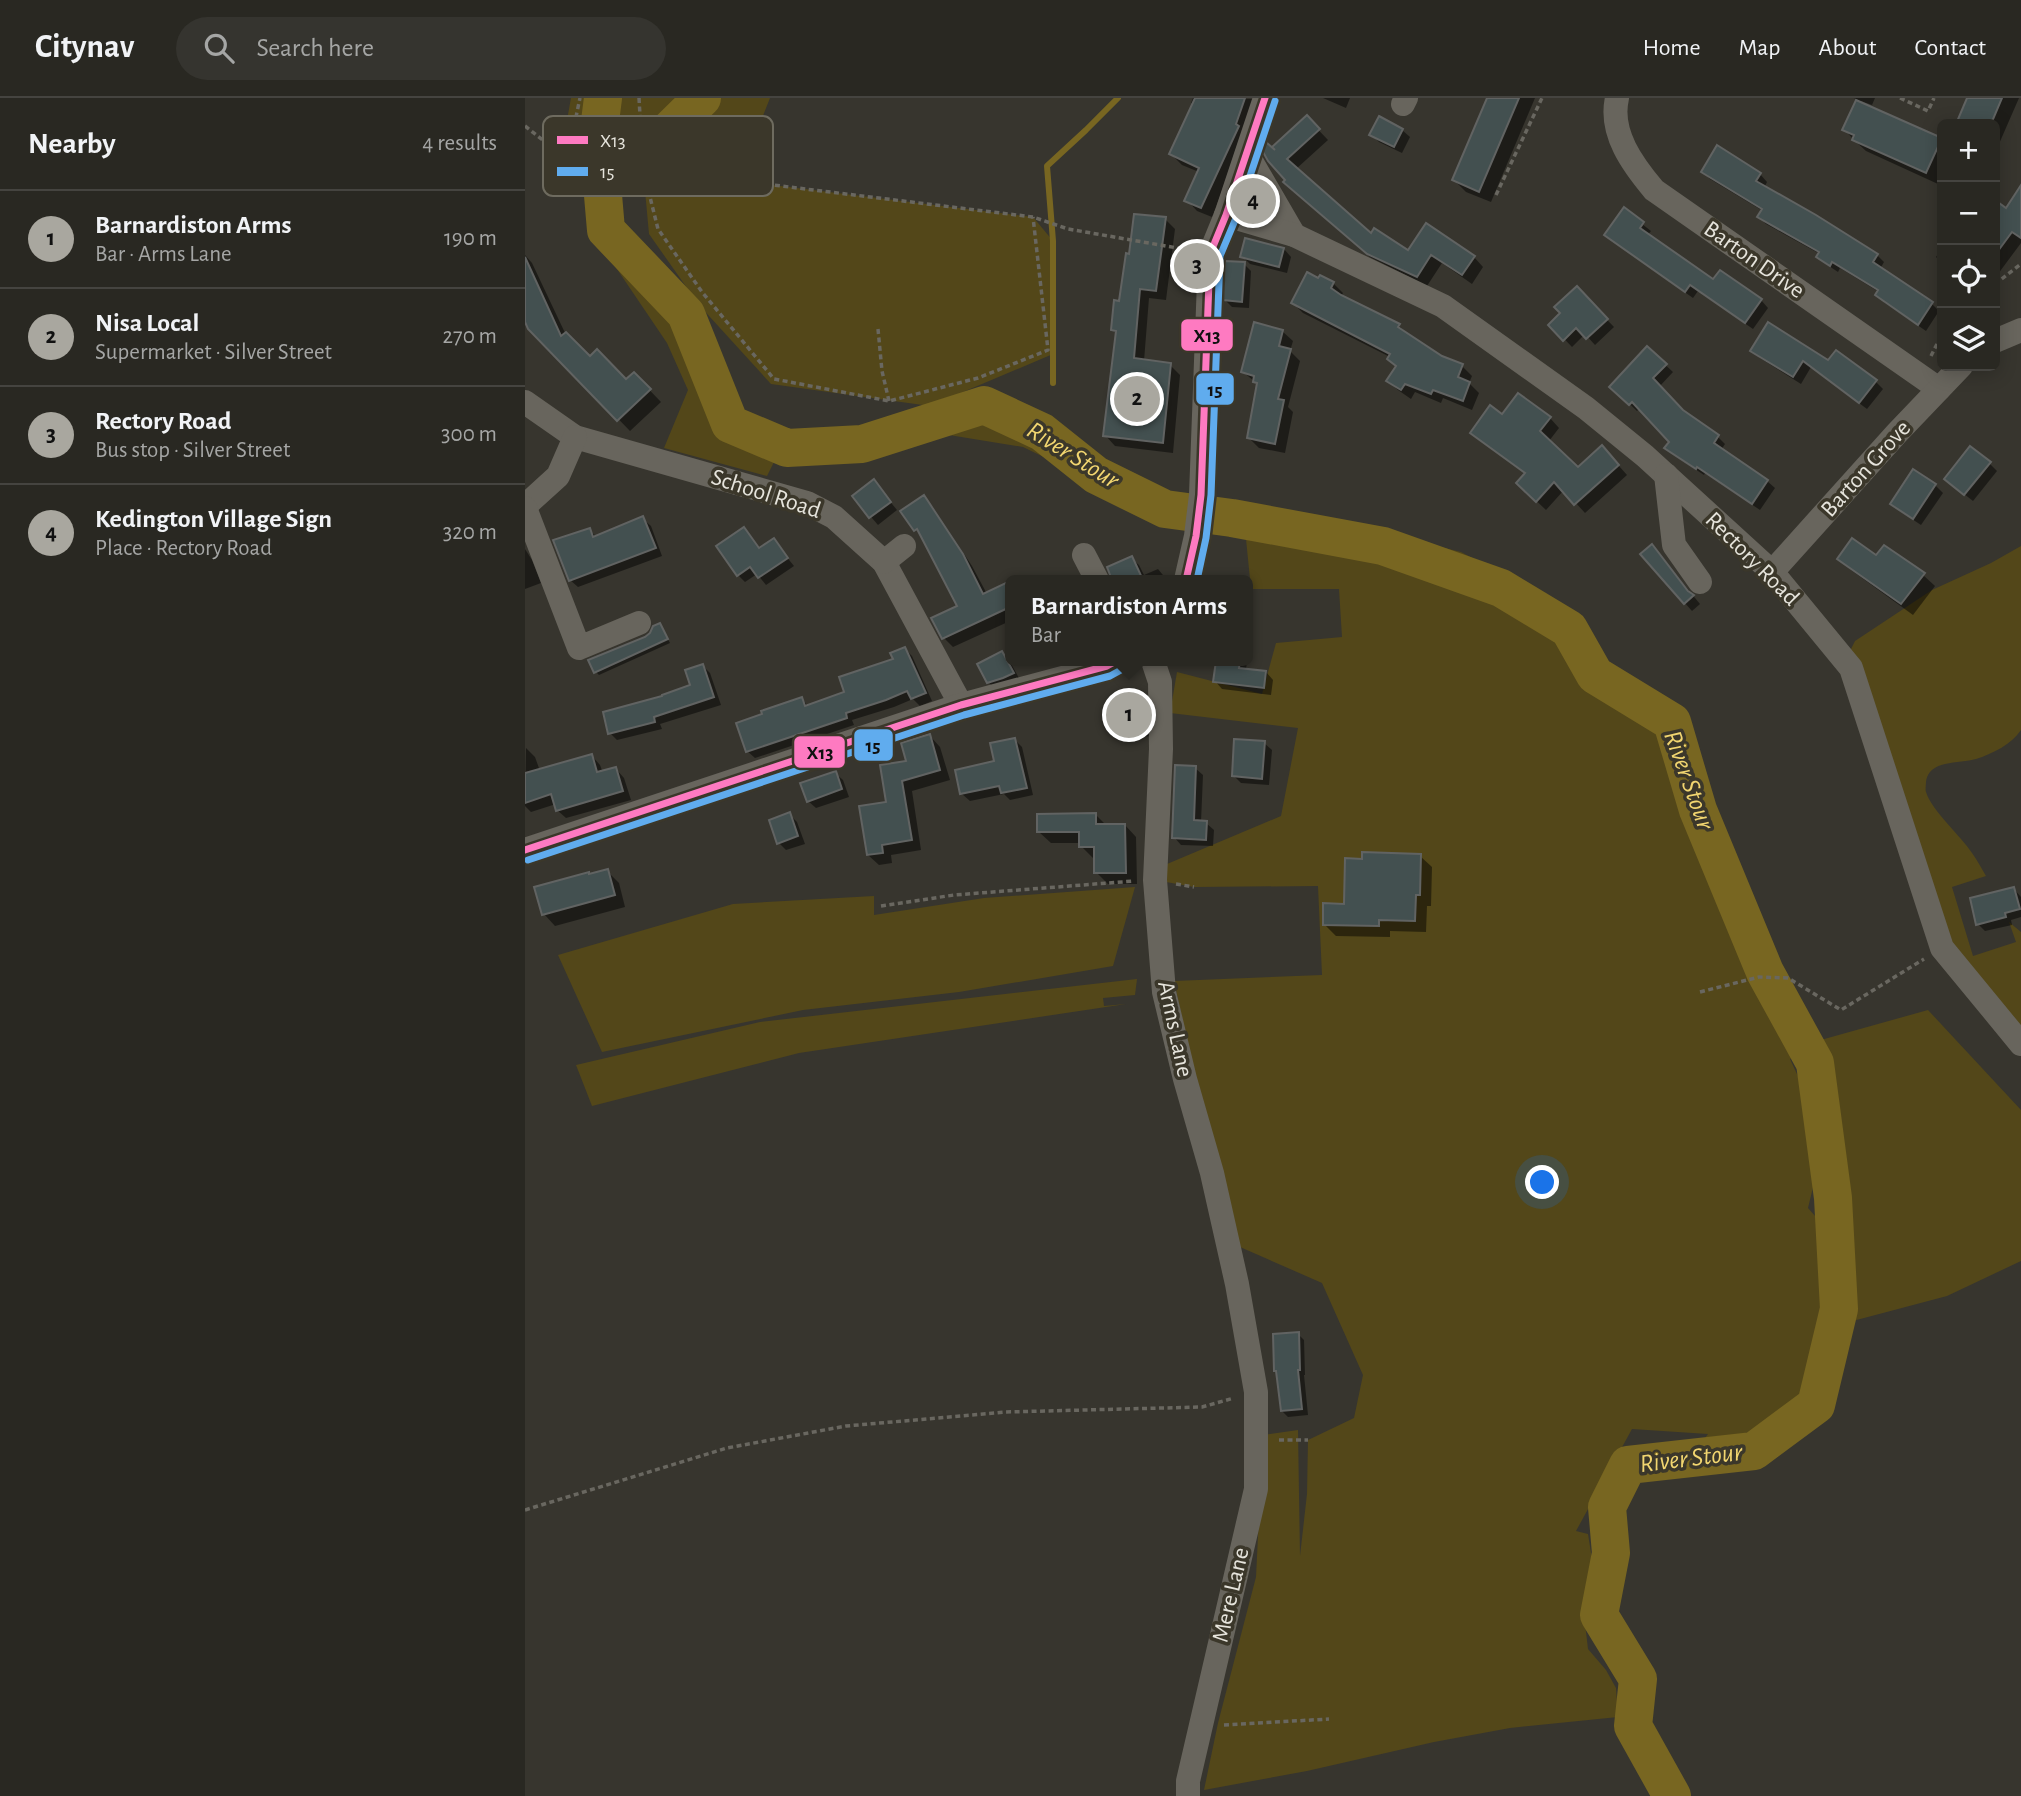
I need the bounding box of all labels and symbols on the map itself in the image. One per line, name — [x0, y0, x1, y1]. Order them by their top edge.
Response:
legend — [543, 116, 773, 196]
text: X13 — [600, 132, 626, 151]
text: 15 — [600, 163, 615, 182]
pin: 4 — [1230, 175, 1276, 227]
street label: Barton Drive — [1699, 217, 1809, 303]
pin: 3 — [1174, 240, 1220, 292]
line badge: X13 — [1180, 318, 1234, 352]
text: X13 — [1194, 327, 1220, 346]
line badge: 15 — [1195, 372, 1235, 406]
pin: 2 — [1114, 373, 1160, 425]
text: 15 — [1207, 381, 1223, 400]
street label: Barton Grove — [1817, 416, 1915, 522]
water label: River Stour — [1022, 417, 1125, 494]
street label: School Road — [708, 465, 824, 523]
street label: Rectory Road — [1701, 508, 1803, 610]
pin: 1 — [1106, 689, 1152, 741]
water label: River Stour — [1659, 727, 1719, 834]
line badge: 15 — [853, 728, 894, 762]
line badge: X13 — [793, 735, 846, 769]
text: 15 — [865, 737, 881, 756]
text: X13 — [807, 744, 833, 763]
street label: Arms Lane — [1153, 979, 1197, 1079]
your location — [1525, 1165, 1559, 1199]
water label: River Stour — [1638, 1439, 1745, 1477]
street label: Mere Lane — [1208, 1545, 1254, 1645]

